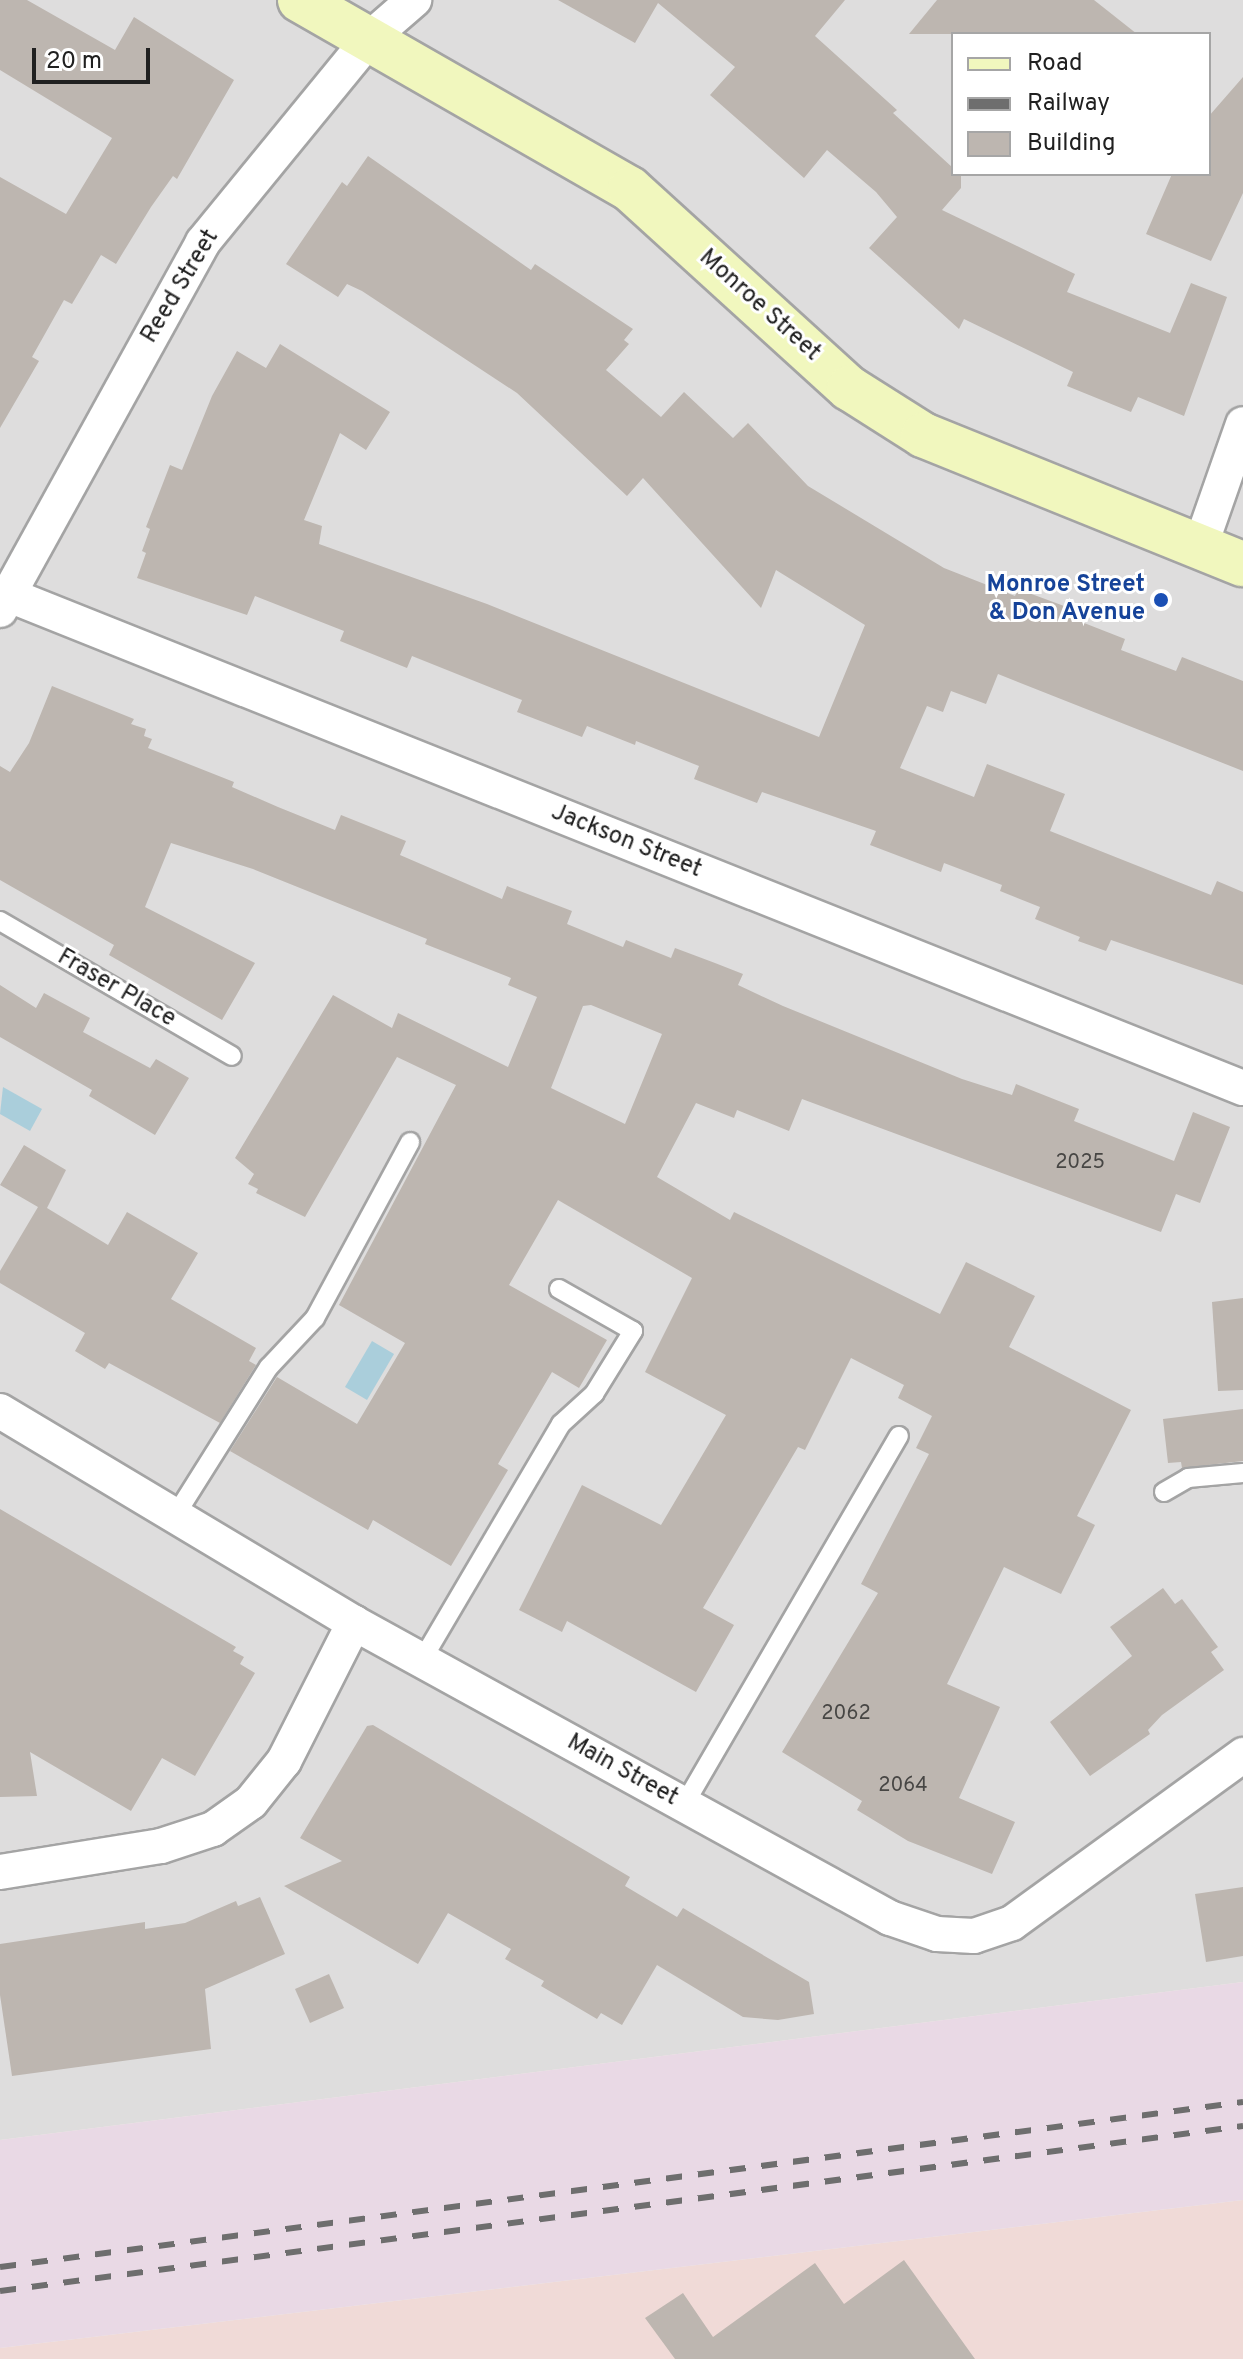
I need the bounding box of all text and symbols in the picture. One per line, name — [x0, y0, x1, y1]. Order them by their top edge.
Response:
scale bar — [36, 32, 154, 82]
legend — [951, 32, 1211, 176]
text: 20 m — [46, 47, 102, 77]
text: Road — [1027, 49, 1083, 79]
text: Railway — [1027, 89, 1110, 119]
text: Building — [1027, 129, 1116, 159]
street label: Reed Street — [136, 225, 226, 349]
street label: Monroe Street — [692, 244, 826, 368]
place label: Monroe Street & Don Avenue — [987, 572, 1145, 628]
marker: Monroe Street & Don Avenue — [1152, 591, 1170, 609]
street label: Jackson Street — [546, 799, 706, 885]
street label: Fraser Place — [52, 944, 180, 1034]
house number: 2025 — [1055, 1151, 1105, 1175]
house number: 2062 — [821, 1702, 871, 1726]
street label: Main Street — [561, 1729, 683, 1813]
house number: 2064 — [878, 1774, 928, 1798]

